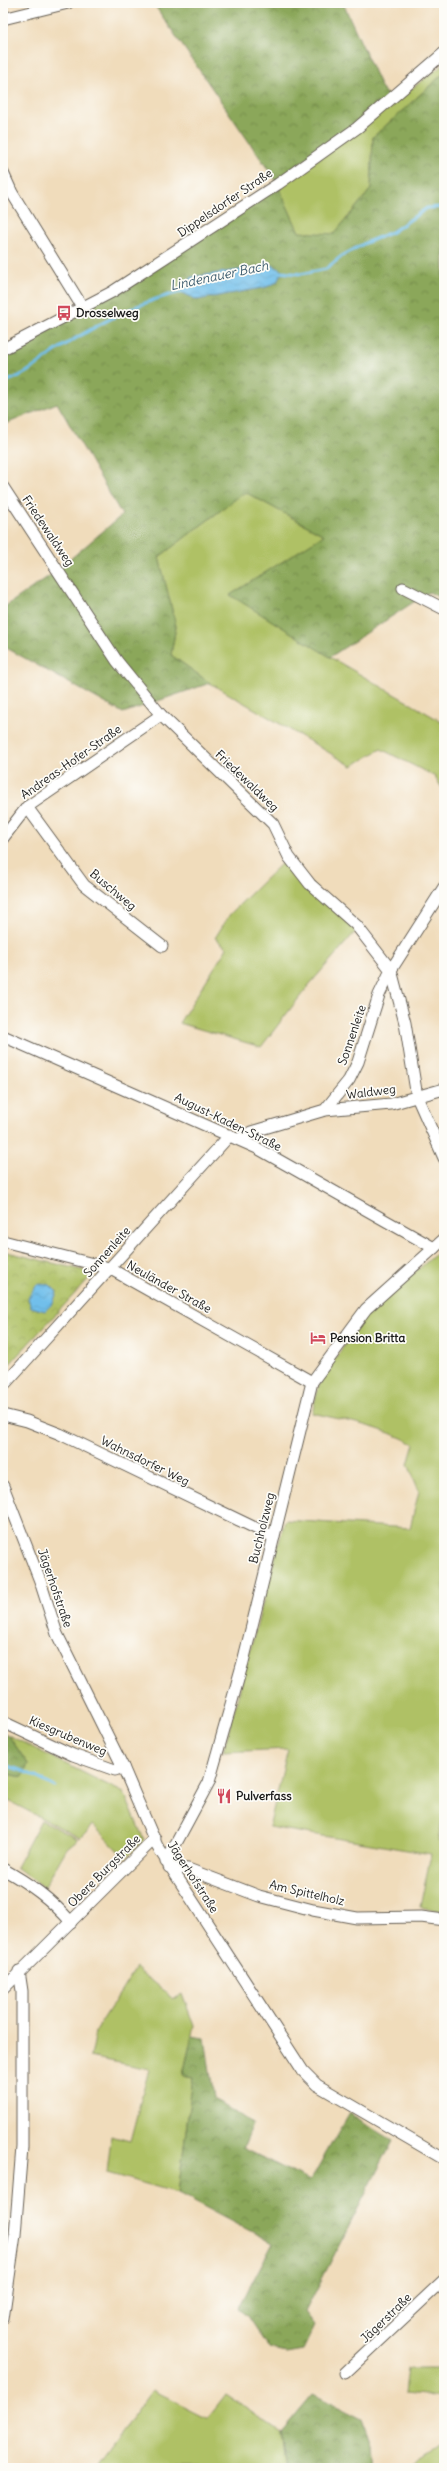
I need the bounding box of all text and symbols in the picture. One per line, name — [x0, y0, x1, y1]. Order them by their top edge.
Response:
street label: Dippelsdorfer Straße — [174, 165, 275, 240]
water label: Lindenauer Bach — [168, 257, 270, 294]
bus stop icon: Drosselweg — [55, 304, 73, 322]
place label: Drosselweg — [76, 305, 139, 321]
street label: Friedewaldweg — [19, 492, 78, 569]
street label: Andreas-Hofer-Straße — [17, 721, 124, 802]
street label: Friedewaldweg — [212, 747, 282, 815]
street label: Buschweg — [87, 866, 140, 913]
street label: Sonnenleite — [334, 1003, 369, 1067]
street label: Waldweg — [345, 1081, 397, 1102]
street label: August-Kaden-Straße — [172, 1089, 284, 1154]
street label: Sonnenleite — [80, 1223, 133, 1280]
street label: Neuländer Straße — [124, 1257, 214, 1316]
hotel icon: Pension Britta — [309, 1329, 327, 1347]
place label: Pension Britta — [330, 1330, 405, 1345]
street label: Wahnsdorfer Weg — [98, 1433, 192, 1489]
street label: Buchholzweg — [245, 1491, 278, 1565]
street label: Jägerhofstraße — [35, 1546, 76, 1629]
street label: Kiesgrubenweg — [27, 1712, 109, 1759]
restaurant icon: Pulverfass — [215, 1787, 233, 1805]
place label: Pulverfass — [236, 1788, 292, 1803]
street label: Obere Burgstraße — [64, 1831, 143, 1910]
street label: Jägerhofstraße — [165, 1838, 222, 1915]
street label: Am Spittelholz — [268, 1877, 346, 1908]
street label: Jägerstraße — [357, 2290, 414, 2346]

